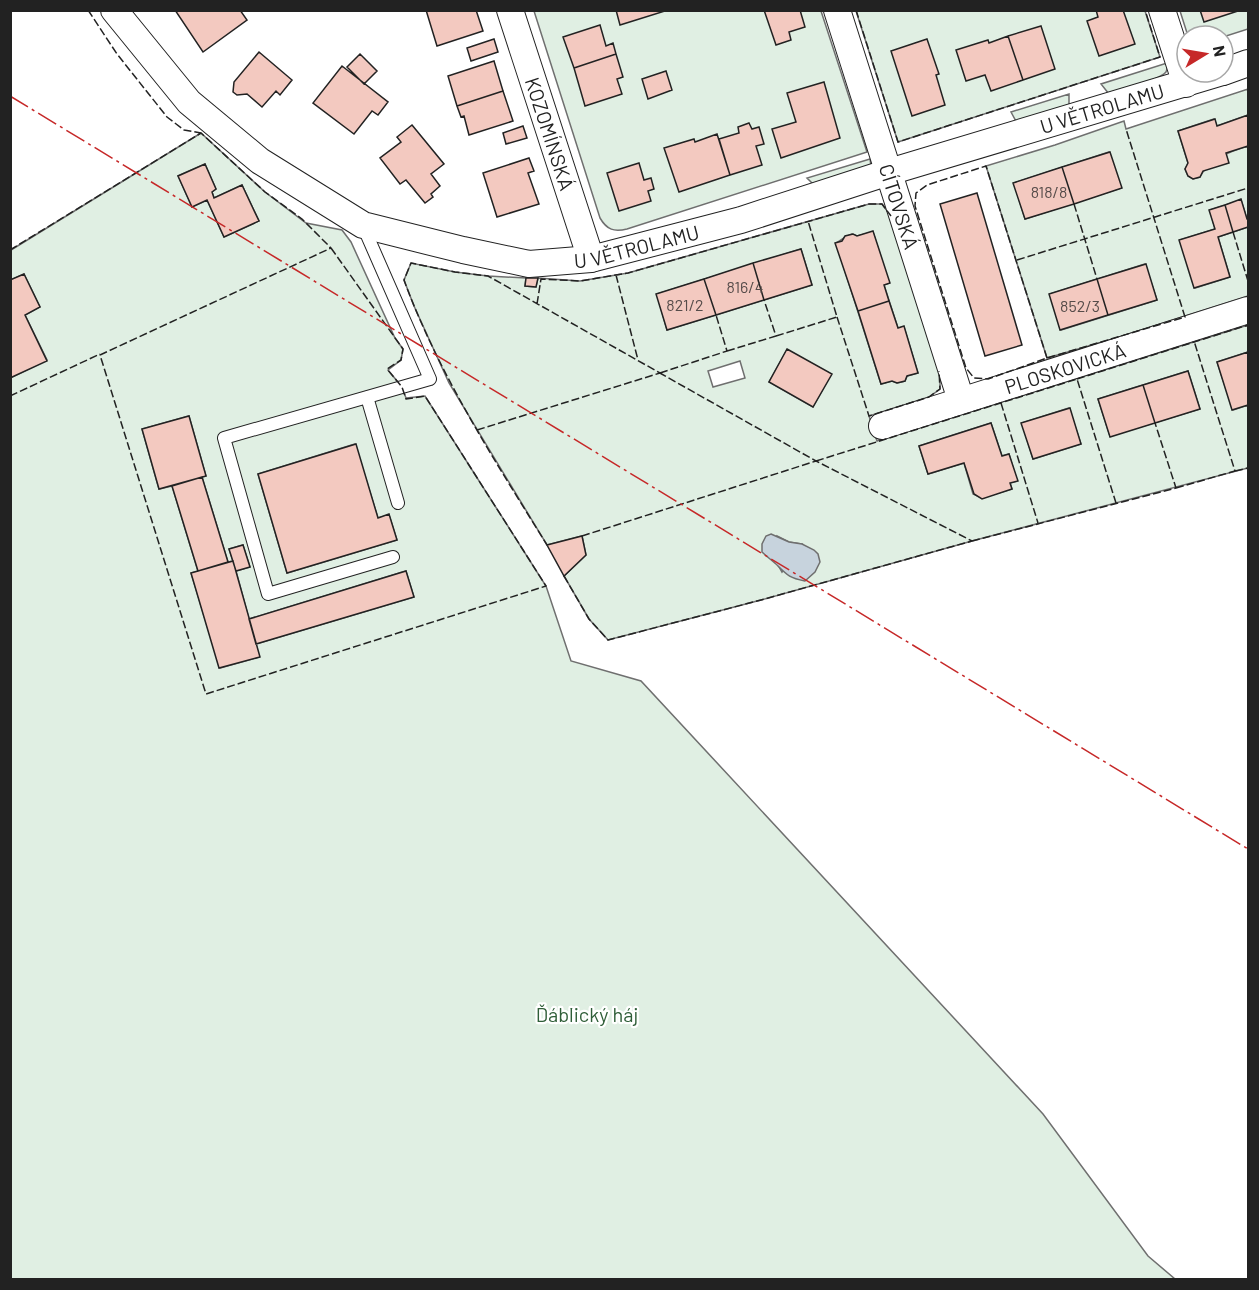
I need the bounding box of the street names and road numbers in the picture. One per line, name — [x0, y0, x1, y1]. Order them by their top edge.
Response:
street label: KOZOMÍNSKÁ — [521, 74, 580, 193]
street label: U VĚTROLAMU — [1037, 78, 1167, 138]
street label: CÍTOVSKÁ — [875, 161, 924, 252]
street label: U VĚTROLAMU — [573, 219, 702, 272]
street label: PLOSKOVICKÁ — [1002, 338, 1129, 398]

